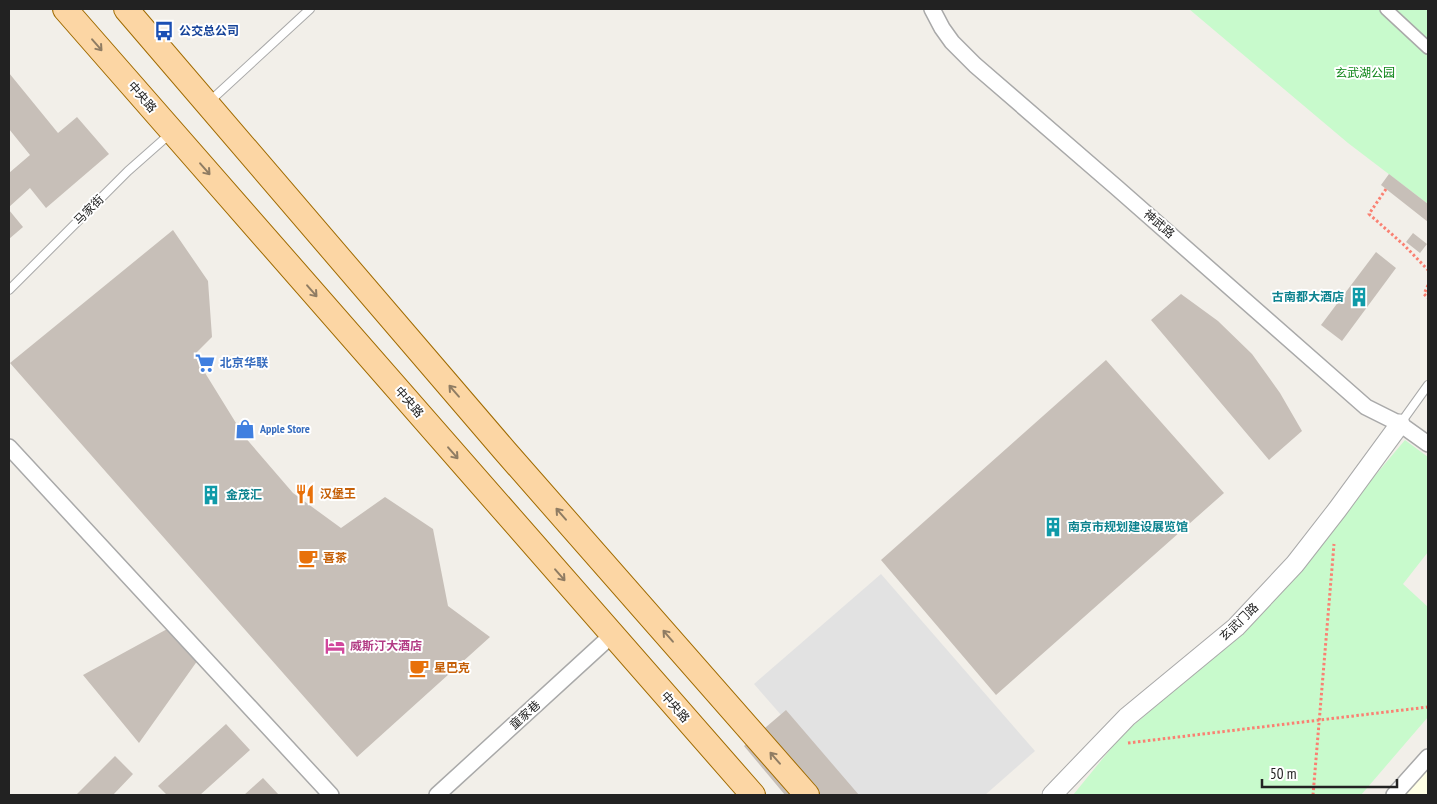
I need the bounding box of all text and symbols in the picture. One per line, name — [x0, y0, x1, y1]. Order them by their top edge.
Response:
bus stop icon: 公交总公司 — [153, 20, 175, 42]
place label: 公交总公司 — [179, 23, 239, 38]
one-way arrow — [91, 39, 102, 52]
park label: 玄武湖公园 — [1335, 65, 1395, 80]
street label: 中央路 — [125, 78, 160, 115]
one-way arrow — [199, 162, 210, 175]
street label: 马家街 — [71, 192, 107, 228]
street label: 神武路 — [1141, 206, 1178, 241]
one-way arrow — [306, 284, 317, 297]
building icon: 古南都大酒店 — [1348, 286, 1370, 308]
place label: 古南都大酒店 — [1272, 289, 1344, 304]
supermarket icon: 北京华联 — [194, 352, 216, 374]
place label: 北京华联 — [220, 355, 268, 370]
street label: 中央路 — [392, 383, 427, 420]
one-way arrow — [448, 385, 460, 398]
shop icon: Apple Store — [234, 418, 256, 440]
place label: Apple Store — [259, 421, 310, 436]
one-way arrow — [447, 446, 459, 459]
restaurant icon: 汉堡王 — [294, 483, 316, 505]
building icon: 金茂汇 — [200, 484, 222, 506]
place label: 汉堡王 — [320, 486, 356, 501]
place label: 金茂汇 — [226, 487, 262, 502]
one-way arrow — [555, 508, 567, 521]
building icon: 南京市规划建设展览馆 — [1042, 516, 1064, 538]
place label: 南京市规划建设展览馆 — [1068, 519, 1188, 534]
cafe icon: 喜茶 — [297, 547, 319, 569]
place label: 喜茶 — [323, 550, 347, 565]
one-way arrow — [554, 568, 565, 581]
street label: 玄武门路 — [1216, 600, 1261, 644]
one-way arrow — [663, 630, 674, 643]
hotel icon: 威斯汀大酒店 — [324, 635, 346, 657]
place label: 威斯汀大酒店 — [350, 638, 422, 653]
cafe icon: 星巴克 — [408, 657, 430, 679]
place label: 星巴克 — [434, 660, 470, 675]
street label: 中央路 — [658, 688, 693, 725]
street label: 童家巷 — [506, 697, 543, 732]
one-way arrow — [769, 752, 781, 765]
scale bar — [1262, 756, 1397, 788]
text: 50 m — [1270, 764, 1296, 783]

